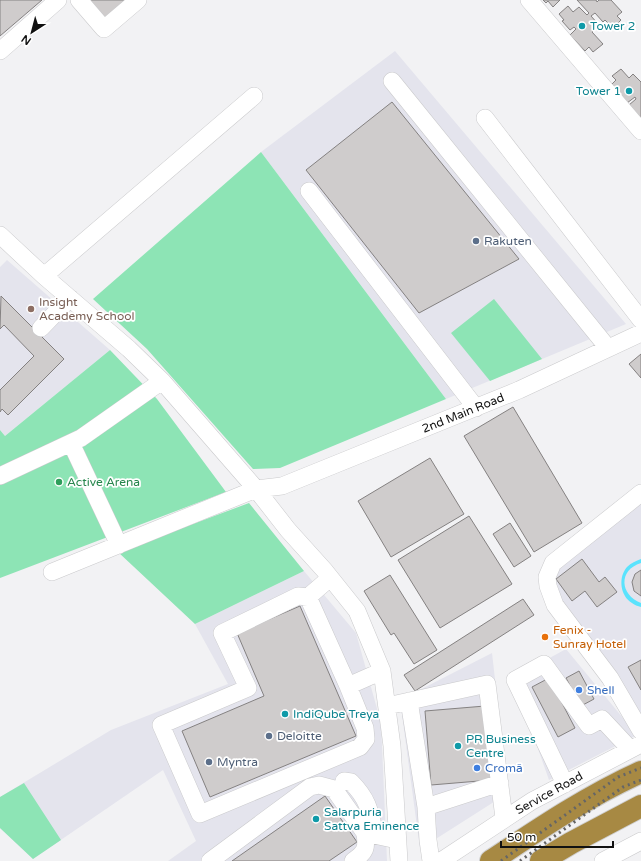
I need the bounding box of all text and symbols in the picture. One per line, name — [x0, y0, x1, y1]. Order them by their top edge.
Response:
north arrow — [12, 12, 52, 52]
place label: Tower 2 — [590, 19, 635, 33]
marker: Tower 2 — [577, 21, 587, 31]
text: N — [19, 32, 34, 48]
place label: Tower 1 — [576, 84, 621, 98]
marker: Tower 1 — [624, 86, 634, 96]
place label: Rakuten — [484, 234, 532, 248]
marker: Rakuten — [471, 236, 481, 246]
place label: Insight Academy School — [39, 295, 134, 323]
marker: Insight Academy School — [26, 304, 36, 314]
street label: 2nd Main Road — [420, 390, 506, 436]
place label: Active Arena — [67, 475, 140, 489]
marker: Active Arena — [54, 477, 64, 487]
place label: Fenix - Sunray Hotel — [553, 623, 626, 651]
marker: Fenix - Sunray Hotel — [540, 632, 550, 642]
place label: Shell — [587, 683, 614, 697]
marker: Shell — [574, 685, 584, 695]
place label: IndiQube Treya — [293, 707, 379, 721]
marker: IndiQube Treya — [280, 709, 290, 719]
place label: Deloitte — [277, 729, 322, 743]
marker: Deloitte — [264, 731, 274, 741]
place label: PR Business Centre — [466, 732, 536, 760]
marker: PR Business Centre — [453, 741, 463, 751]
place label: Myntra — [217, 755, 258, 769]
marker: Myntra — [204, 757, 214, 767]
place label: Cromā — [485, 761, 523, 775]
marker: Cromā — [472, 763, 482, 773]
street label: Service Road — [513, 769, 585, 817]
place label: Salarpuria Sattva Eminence — [324, 805, 420, 833]
marker: Salarpuria Sattva Eminence — [311, 814, 321, 824]
scale bar — [501, 823, 613, 849]
text: 50 m — [507, 830, 536, 844]

